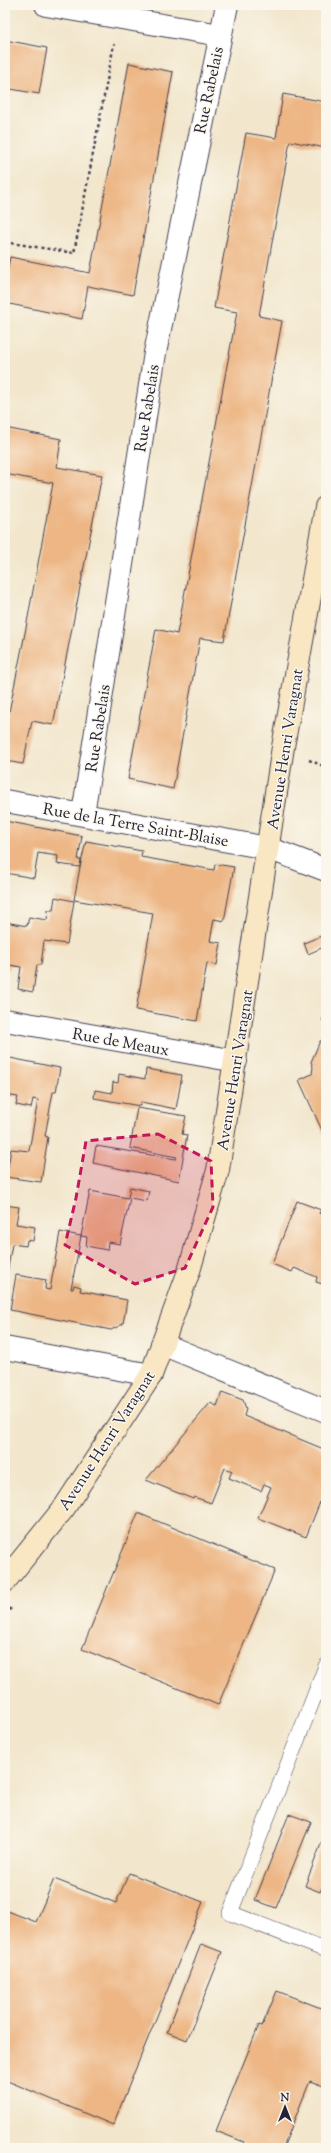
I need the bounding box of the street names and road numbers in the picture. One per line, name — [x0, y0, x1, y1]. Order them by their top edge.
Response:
street label: Rue Rabelais — [190, 45, 231, 136]
street label: Rue Rabelais — [130, 363, 167, 454]
street label: Avenue Henri Varagnat — [262, 667, 311, 831]
street label: Rue Rabelais — [81, 683, 118, 774]
street label: Rue de la Terre Saint-Blaise — [41, 799, 230, 854]
street label: Avenue Henri Varagnat — [212, 988, 261, 1152]
street label: Rue de Meaux — [70, 1024, 171, 1063]
street label: Avenue Henri Varagnat — [54, 1367, 162, 1516]

